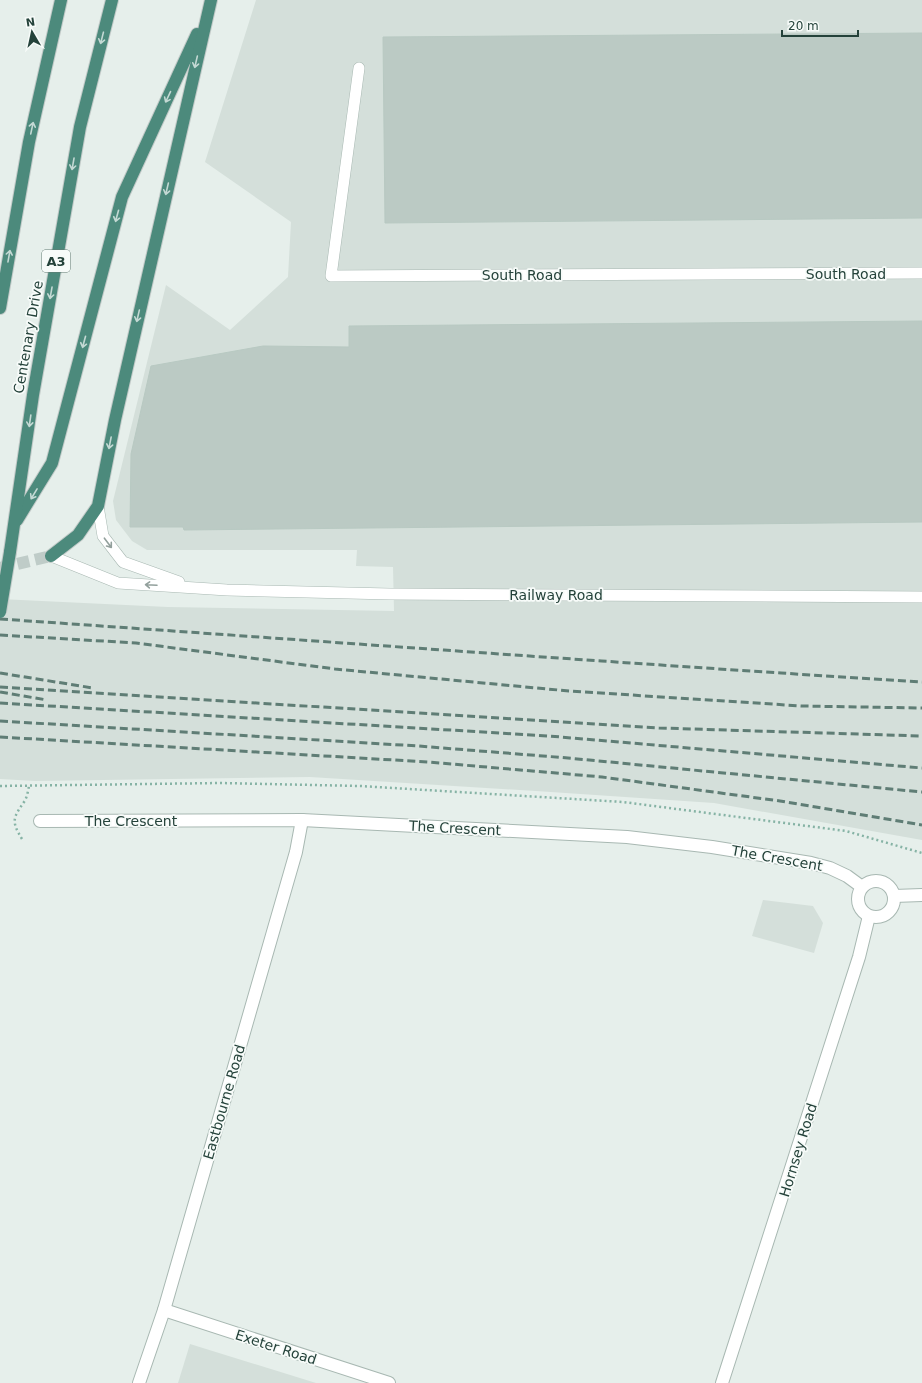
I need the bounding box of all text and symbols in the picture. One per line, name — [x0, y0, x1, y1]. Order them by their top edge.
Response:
north arrow — [12, 12, 52, 52]
scale bar — [782, 12, 858, 38]
text: N — [25, 15, 36, 30]
text: 20 m — [788, 19, 819, 33]
one-way arrow — [98, 31, 105, 44]
one-way arrow — [191, 56, 199, 69]
one-way arrow — [164, 91, 171, 103]
one-way arrow — [29, 122, 37, 135]
one-way arrow — [69, 158, 77, 171]
one-way arrow — [162, 182, 170, 195]
one-way arrow — [112, 210, 120, 223]
one-way arrow — [5, 250, 13, 263]
road number: A3 — [42, 250, 70, 272]
street label: South Road — [806, 266, 886, 282]
street label: South Road — [482, 267, 562, 283]
street label: Centenary Drive — [10, 279, 46, 395]
one-way arrow — [47, 286, 55, 299]
one-way arrow — [134, 309, 142, 322]
one-way arrow — [80, 335, 87, 348]
one-way arrow — [26, 414, 34, 427]
one-way arrow — [106, 436, 114, 449]
one-way arrow — [29, 488, 37, 500]
one-way arrow — [103, 537, 112, 548]
one-way arrow — [145, 581, 158, 588]
street label: Railway Road — [509, 587, 603, 603]
street label: The Crescent — [84, 813, 178, 829]
street label: The Crescent — [407, 818, 502, 838]
street label: The Crescent — [729, 842, 824, 874]
street label: Eastbourne Road — [200, 1043, 248, 1161]
street label: Hornsey Road — [776, 1101, 820, 1199]
street label: Exeter Road — [233, 1326, 319, 1368]

